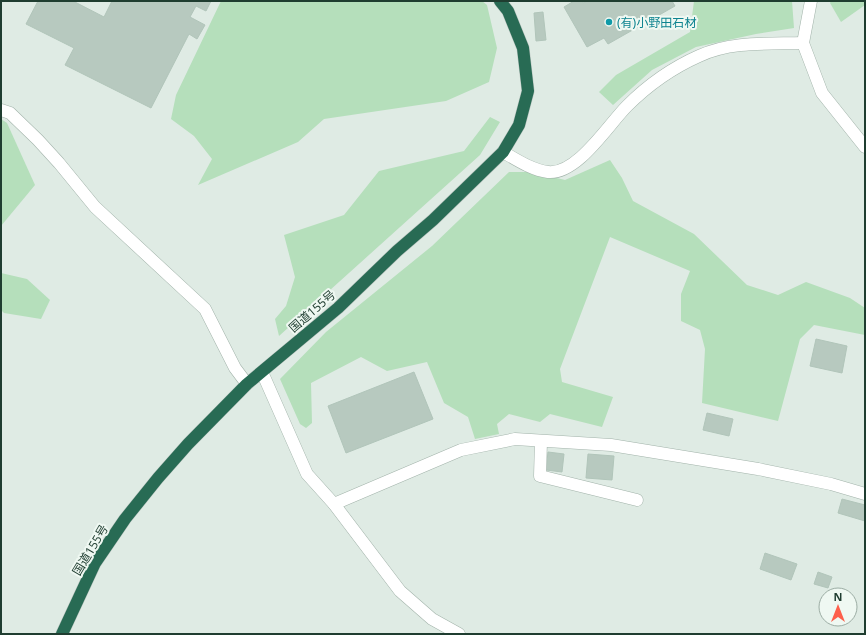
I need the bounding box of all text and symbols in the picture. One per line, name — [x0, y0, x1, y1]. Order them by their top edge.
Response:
place label: (有)小野田石材 — [617, 14, 696, 31]
marker: (有)小野田石材 — [604, 17, 614, 27]
street label: 国道155号 — [285, 286, 339, 336]
street label: 国道155号 — [68, 521, 112, 579]
north arrow — [818, 587, 858, 627]
text: N — [834, 589, 842, 604]

